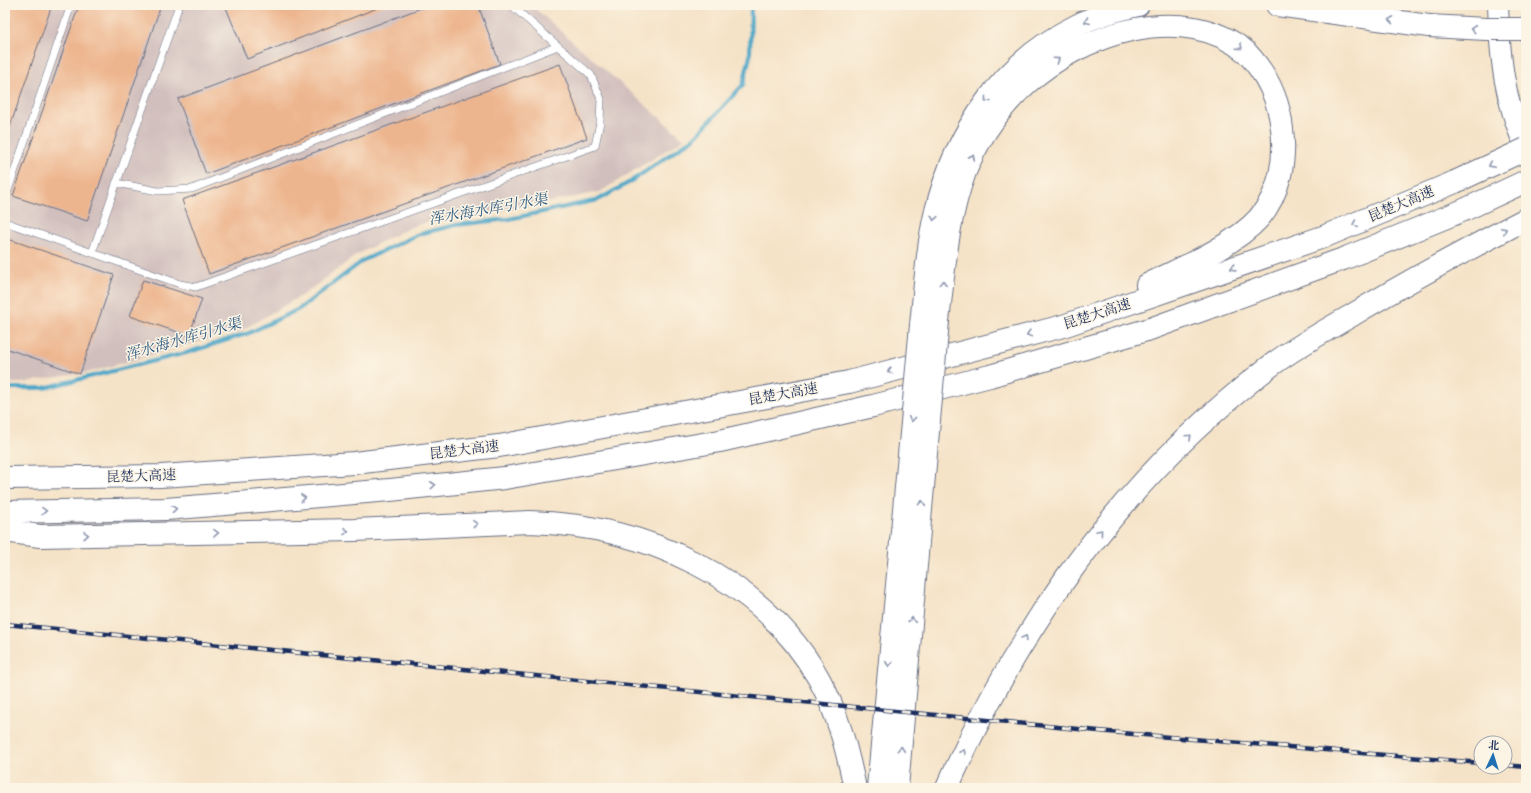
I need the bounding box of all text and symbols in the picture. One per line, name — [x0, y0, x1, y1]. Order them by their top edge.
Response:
one-way arrow — [1084, 16, 1091, 24]
one-way arrow — [1388, 16, 1394, 25]
one-way arrow — [1470, 24, 1476, 33]
one-way arrow — [1236, 43, 1243, 50]
one-way arrow — [1053, 57, 1060, 65]
one-way arrow — [984, 95, 991, 102]
one-way arrow — [967, 154, 975, 161]
one-way arrow — [1487, 161, 1494, 169]
street label: 昆楚大高速 — [1365, 183, 1437, 225]
water label: 浑水海水库引水渠 — [427, 189, 551, 228]
one-way arrow — [931, 215, 939, 221]
one-way arrow — [1352, 219, 1359, 227]
one-way arrow — [1500, 228, 1507, 235]
one-way arrow — [1229, 263, 1236, 272]
one-way arrow — [938, 280, 947, 286]
street label: 昆楚大高速 — [1061, 295, 1133, 333]
water label: 浑水海水库引水渠 — [123, 313, 245, 364]
one-way arrow — [1026, 330, 1033, 338]
one-way arrow — [887, 367, 893, 375]
street label: 昆楚大高速 — [747, 380, 819, 408]
one-way arrow — [908, 416, 917, 422]
one-way arrow — [1184, 435, 1191, 442]
street label: 昆楚大高速 — [428, 437, 500, 463]
street label: 昆楚大高速 — [106, 466, 176, 486]
one-way arrow — [430, 481, 436, 490]
one-way arrow — [300, 493, 307, 502]
one-way arrow — [917, 500, 926, 506]
one-way arrow — [171, 504, 177, 513]
one-way arrow — [41, 507, 47, 515]
one-way arrow — [473, 520, 479, 528]
one-way arrow — [343, 527, 349, 535]
one-way arrow — [213, 529, 219, 537]
one-way arrow — [1096, 530, 1103, 537]
one-way arrow — [83, 531, 89, 539]
one-way arrow — [907, 617, 916, 623]
one-way arrow — [1020, 635, 1028, 642]
one-way arrow — [885, 661, 894, 667]
north arrow — [1473, 735, 1513, 775]
text: 北 — [1488, 739, 1500, 752]
one-way arrow — [896, 746, 905, 752]
one-way arrow — [958, 749, 966, 757]

